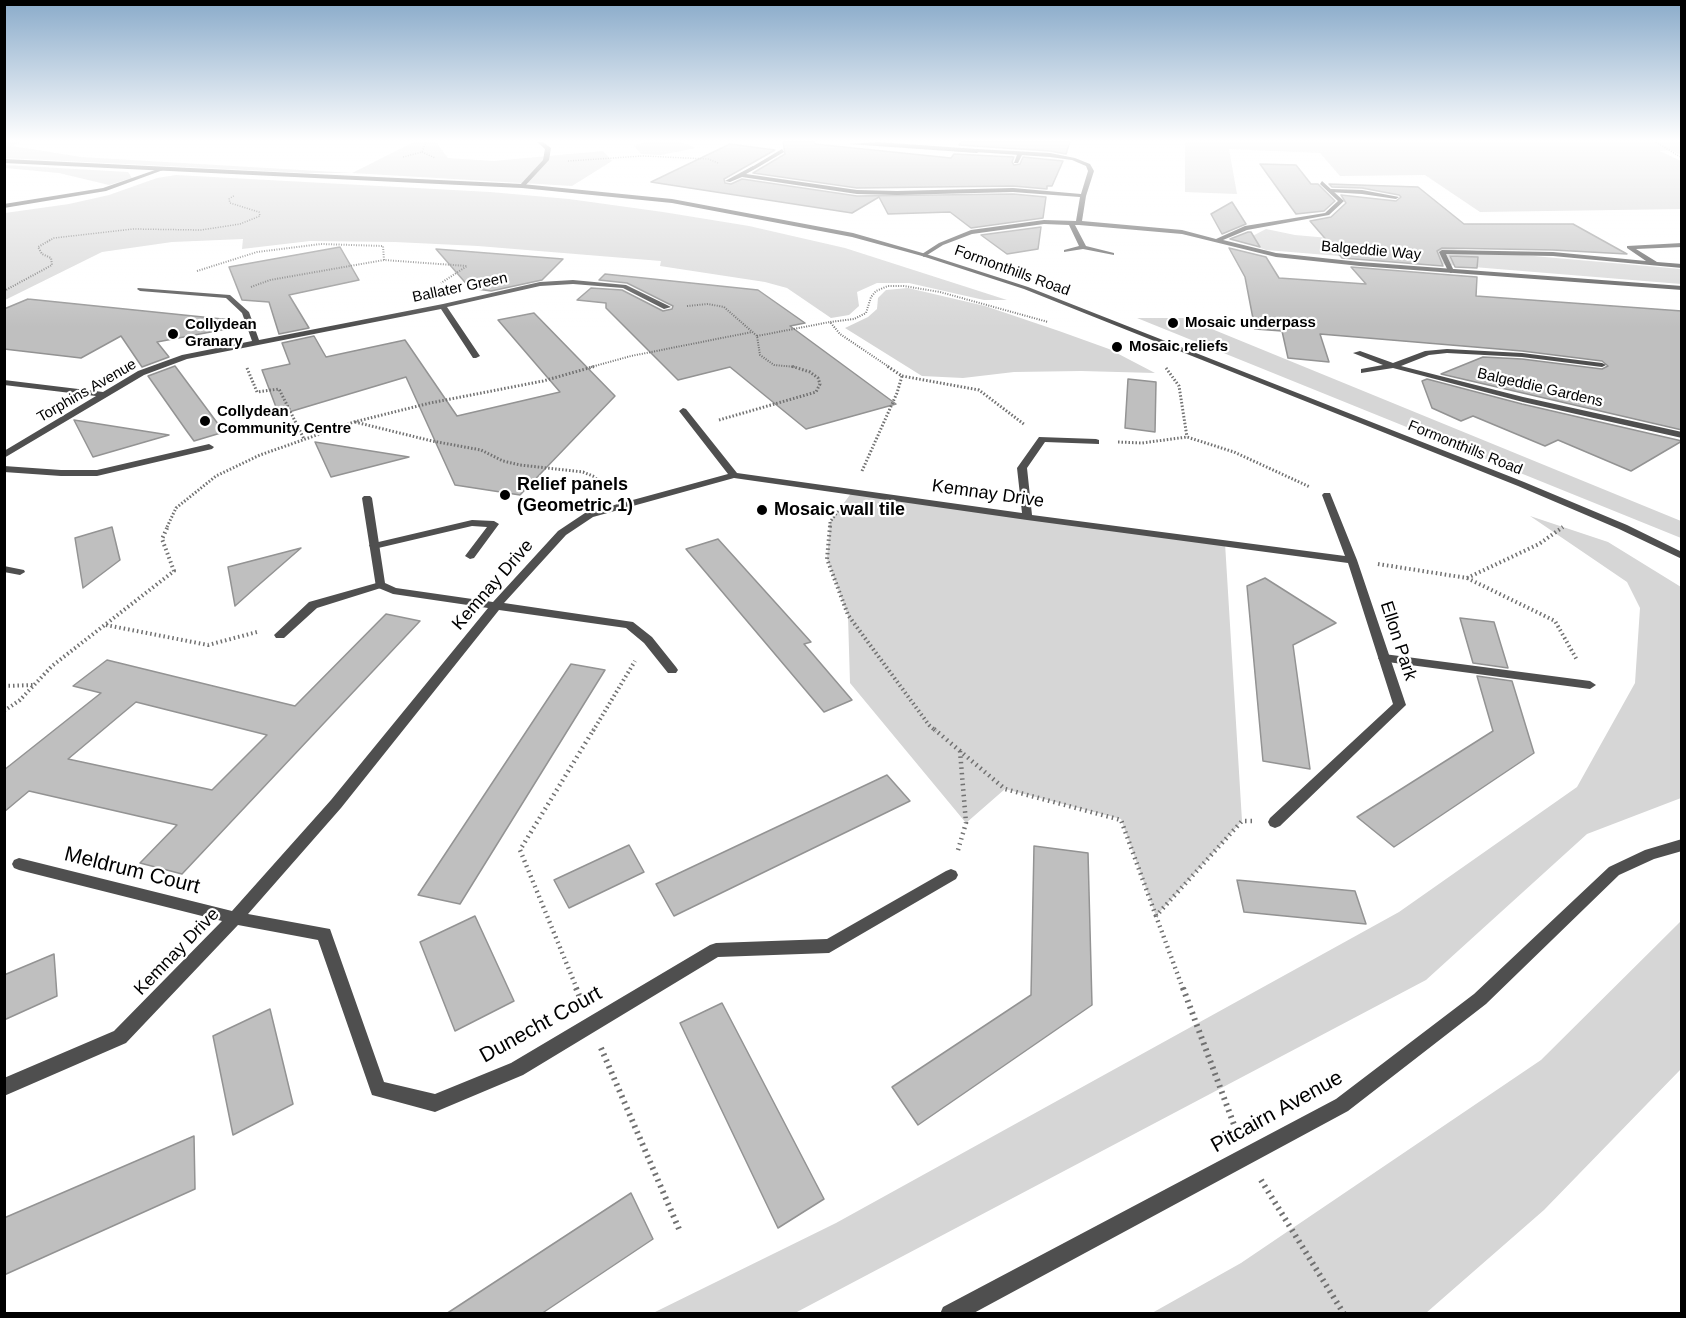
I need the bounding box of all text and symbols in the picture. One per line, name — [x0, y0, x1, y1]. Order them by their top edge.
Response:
street label: Balgeddie Way — [1320, 238, 1422, 264]
street label: Formonthills Road — [952, 242, 1072, 300]
street label: Ballater Green — [411, 269, 509, 307]
place label: Mosaic underpass — [1185, 314, 1316, 332]
place label: Collydean Granary — [185, 316, 257, 351]
marker: Mosaic underpass — [1166, 316, 1180, 330]
marker: Collydean Granary — [166, 327, 180, 341]
place label: Mosaic reliefs — [1129, 338, 1228, 356]
marker: Mosaic reliefs — [1110, 340, 1124, 354]
street label: Torphins Avenue — [34, 355, 140, 427]
street label: Balgeddie Gardens — [1475, 365, 1605, 411]
place label: Collydean Community Centre — [217, 403, 351, 438]
marker: Collydean Community Centre — [198, 414, 212, 428]
street label: Formonthills Road — [1405, 417, 1525, 479]
place label: Relief panels (Geometric 1) — [517, 474, 633, 516]
street label: Kemnay Drive — [931, 475, 1045, 513]
marker: Relief panels (Geometric 1) — [498, 488, 512, 502]
place label: Mosaic wall tile — [774, 499, 905, 521]
marker: Mosaic wall tile — [755, 503, 769, 517]
street label: Kemnay Drive — [448, 535, 538, 635]
street label: Ellon Park — [1375, 599, 1421, 683]
street label: Meldrum Court — [62, 842, 202, 900]
street label: Kemnay Drive — [130, 904, 224, 1000]
street label: Dunecht Court — [476, 981, 606, 1069]
street label: Pitcairn Avenue — [1207, 1065, 1347, 1159]

